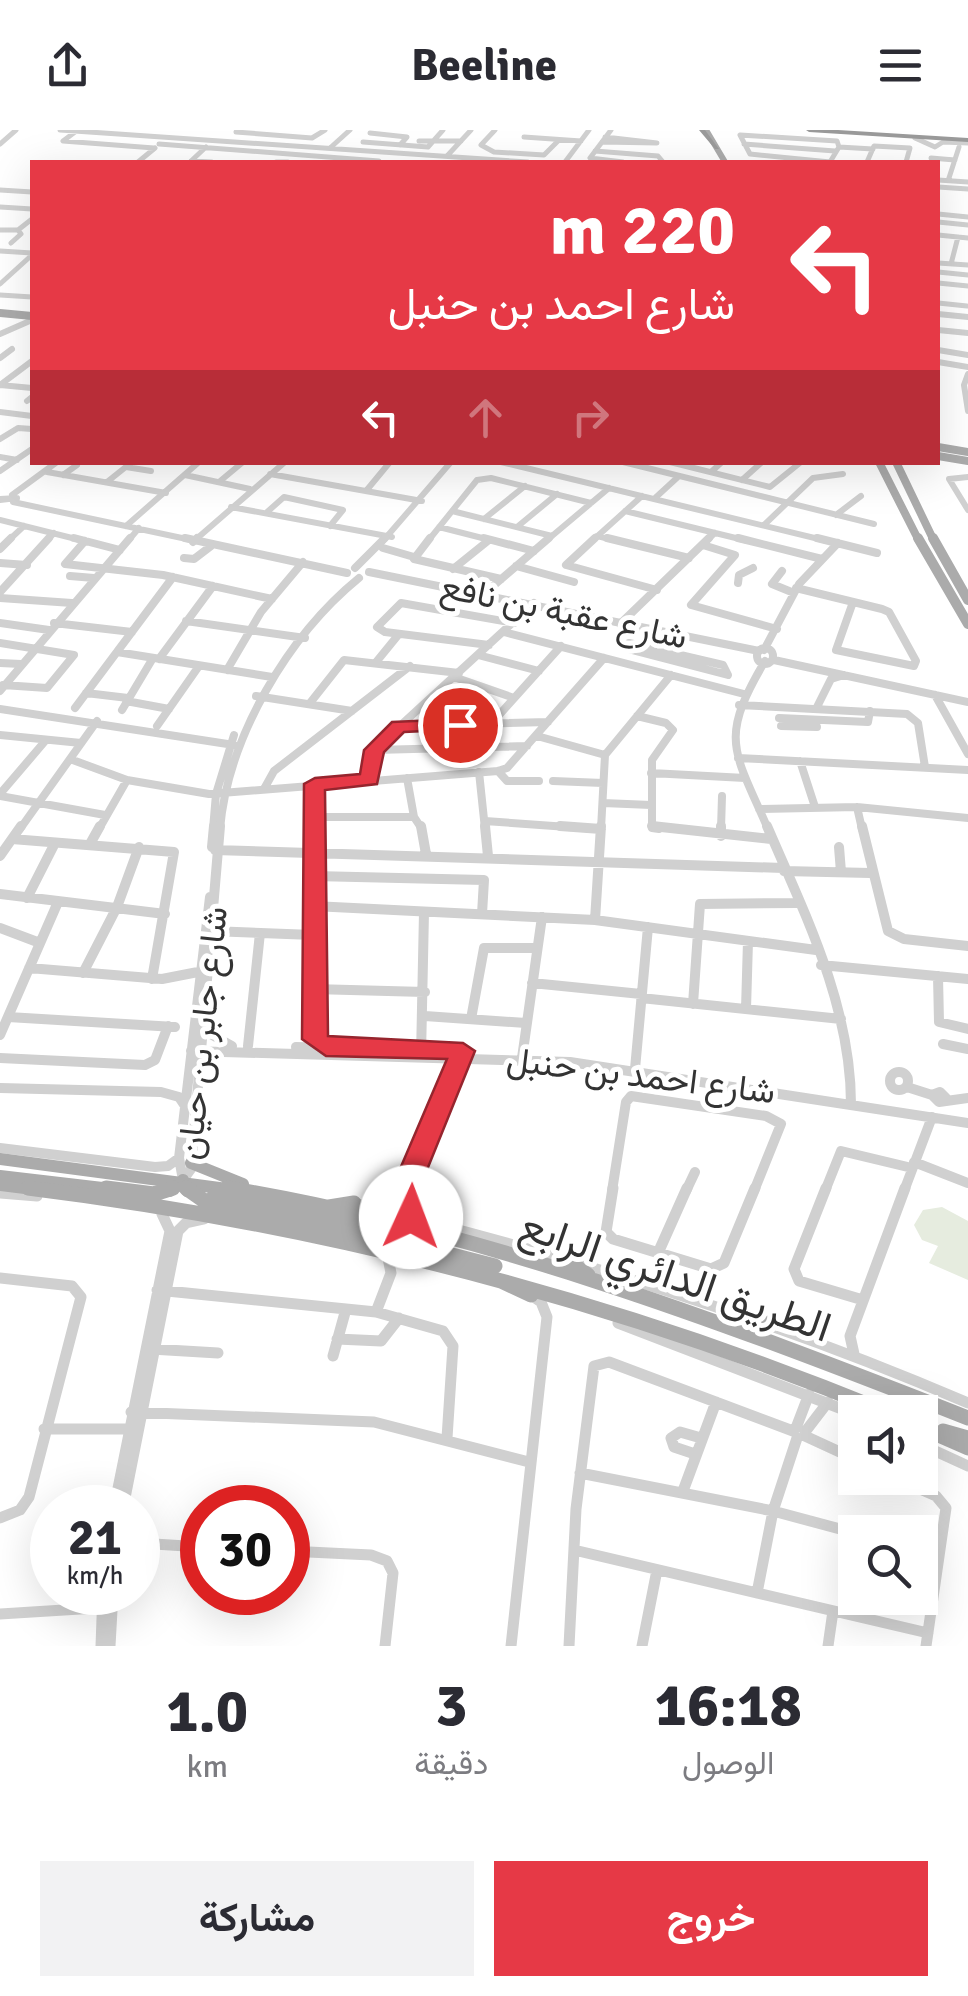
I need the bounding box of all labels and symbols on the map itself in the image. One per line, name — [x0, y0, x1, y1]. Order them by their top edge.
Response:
street label: شارع عقبة بن نافع — [436, 564, 691, 661]
pin — [418, 683, 503, 768]
street label: شارع جابر بن حيان — [168, 904, 239, 1162]
street label: شارع احمد بن حنبل — [504, 1038, 778, 1115]
position arrow — [359, 1165, 463, 1269]
street label: الطريق الدائري الرابع — [511, 1199, 838, 1361]
speed limit sign: 30 — [180, 1485, 310, 1615]

